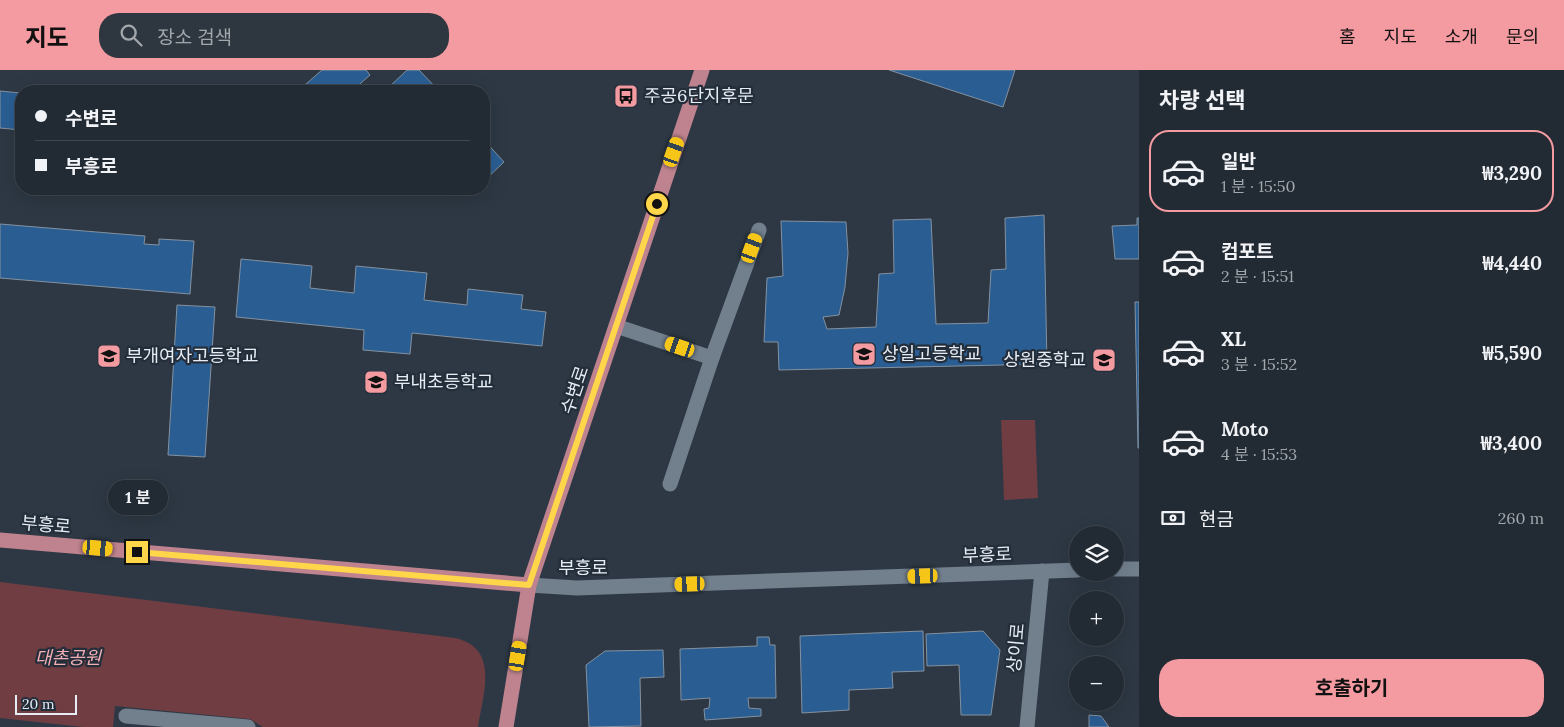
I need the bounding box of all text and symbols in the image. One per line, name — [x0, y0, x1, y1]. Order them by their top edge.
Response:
search box — [99, 13, 449, 58]
icon: search — [117, 21, 145, 49]
text: 지도 — [25, 22, 69, 53]
text: 장소 검색 — [157, 25, 232, 49]
text: 홈 — [1339, 25, 1356, 48]
text: 지도 — [1384, 25, 1417, 48]
text: 소개 — [1445, 25, 1478, 48]
text: 문의 — [1506, 25, 1539, 48]
bus stop icon: 주공6단지후문 — [613, 83, 639, 109]
place label: 주공6단지후문 — [644, 84, 754, 107]
text: 차량 선택 — [1159, 86, 1246, 114]
text: 수변로 — [65, 106, 117, 130]
car — [662, 135, 685, 169]
icon: car — [1161, 149, 1206, 194]
text: 일반 — [1221, 149, 1256, 173]
text: 부흥로 — [65, 154, 117, 178]
text: ₩3,290 — [1482, 161, 1542, 185]
text: 1 분 · 15:50 — [1221, 176, 1295, 196]
route start — [646, 193, 668, 215]
car — [739, 231, 764, 265]
icon: car — [1161, 239, 1206, 284]
text: 컴포트 — [1221, 239, 1273, 263]
text: ₩4,440 — [1483, 251, 1542, 275]
text: 2 분 · 15:51 — [1221, 266, 1294, 286]
text: XL — [1221, 327, 1246, 351]
icon: car — [1161, 329, 1206, 374]
car — [663, 335, 696, 359]
school or university icon: 상일고등학교 — [851, 341, 877, 367]
text: ₩5,590 — [1482, 341, 1542, 365]
place label: 상일고등학교 — [882, 342, 981, 365]
school or university icon: 부개여자고등학교 — [96, 343, 122, 369]
place label: 부개여자고등학교 — [126, 344, 258, 367]
school or university icon: 상원중학교 — [1091, 347, 1117, 373]
place label: 상원중학교 — [1003, 348, 1086, 371]
text: 3 분 · 15:52 — [1221, 354, 1297, 374]
street label: 수변로 — [556, 363, 593, 417]
school or university icon: 부내초등학교 — [363, 369, 389, 395]
place label: 부내초등학교 — [394, 370, 493, 393]
text: Moto — [1221, 417, 1268, 441]
icon: car — [1161, 419, 1206, 464]
text: ₩3,400 — [1481, 431, 1542, 455]
text: 4 분 · 15:53 — [1221, 444, 1297, 464]
callout: 1 분 — [107, 480, 167, 514]
text: 1 분 — [125, 487, 151, 507]
icon: cash — [1159, 504, 1187, 532]
text: 현금 — [1199, 507, 1234, 531]
text: 260 m — [1498, 508, 1544, 528]
street label: 부흥로 — [20, 511, 72, 538]
map controls — [1069, 526, 1124, 711]
button: layers — [1069, 526, 1124, 581]
car — [82, 539, 113, 557]
route end — [126, 541, 148, 563]
street label: 부흥로 — [962, 542, 1012, 567]
street label: 부흥로 — [558, 556, 608, 579]
car — [907, 568, 938, 584]
car — [674, 576, 705, 592]
button: + — [1069, 591, 1124, 646]
street label: 상이로 — [1002, 622, 1029, 674]
car — [508, 640, 527, 672]
park label: 대촌공원 — [35, 646, 103, 669]
button: − — [1069, 656, 1124, 711]
button: 호출하기 — [1159, 659, 1544, 717]
scale bar — [15, 692, 78, 715]
text: 20 m — [22, 695, 54, 713]

